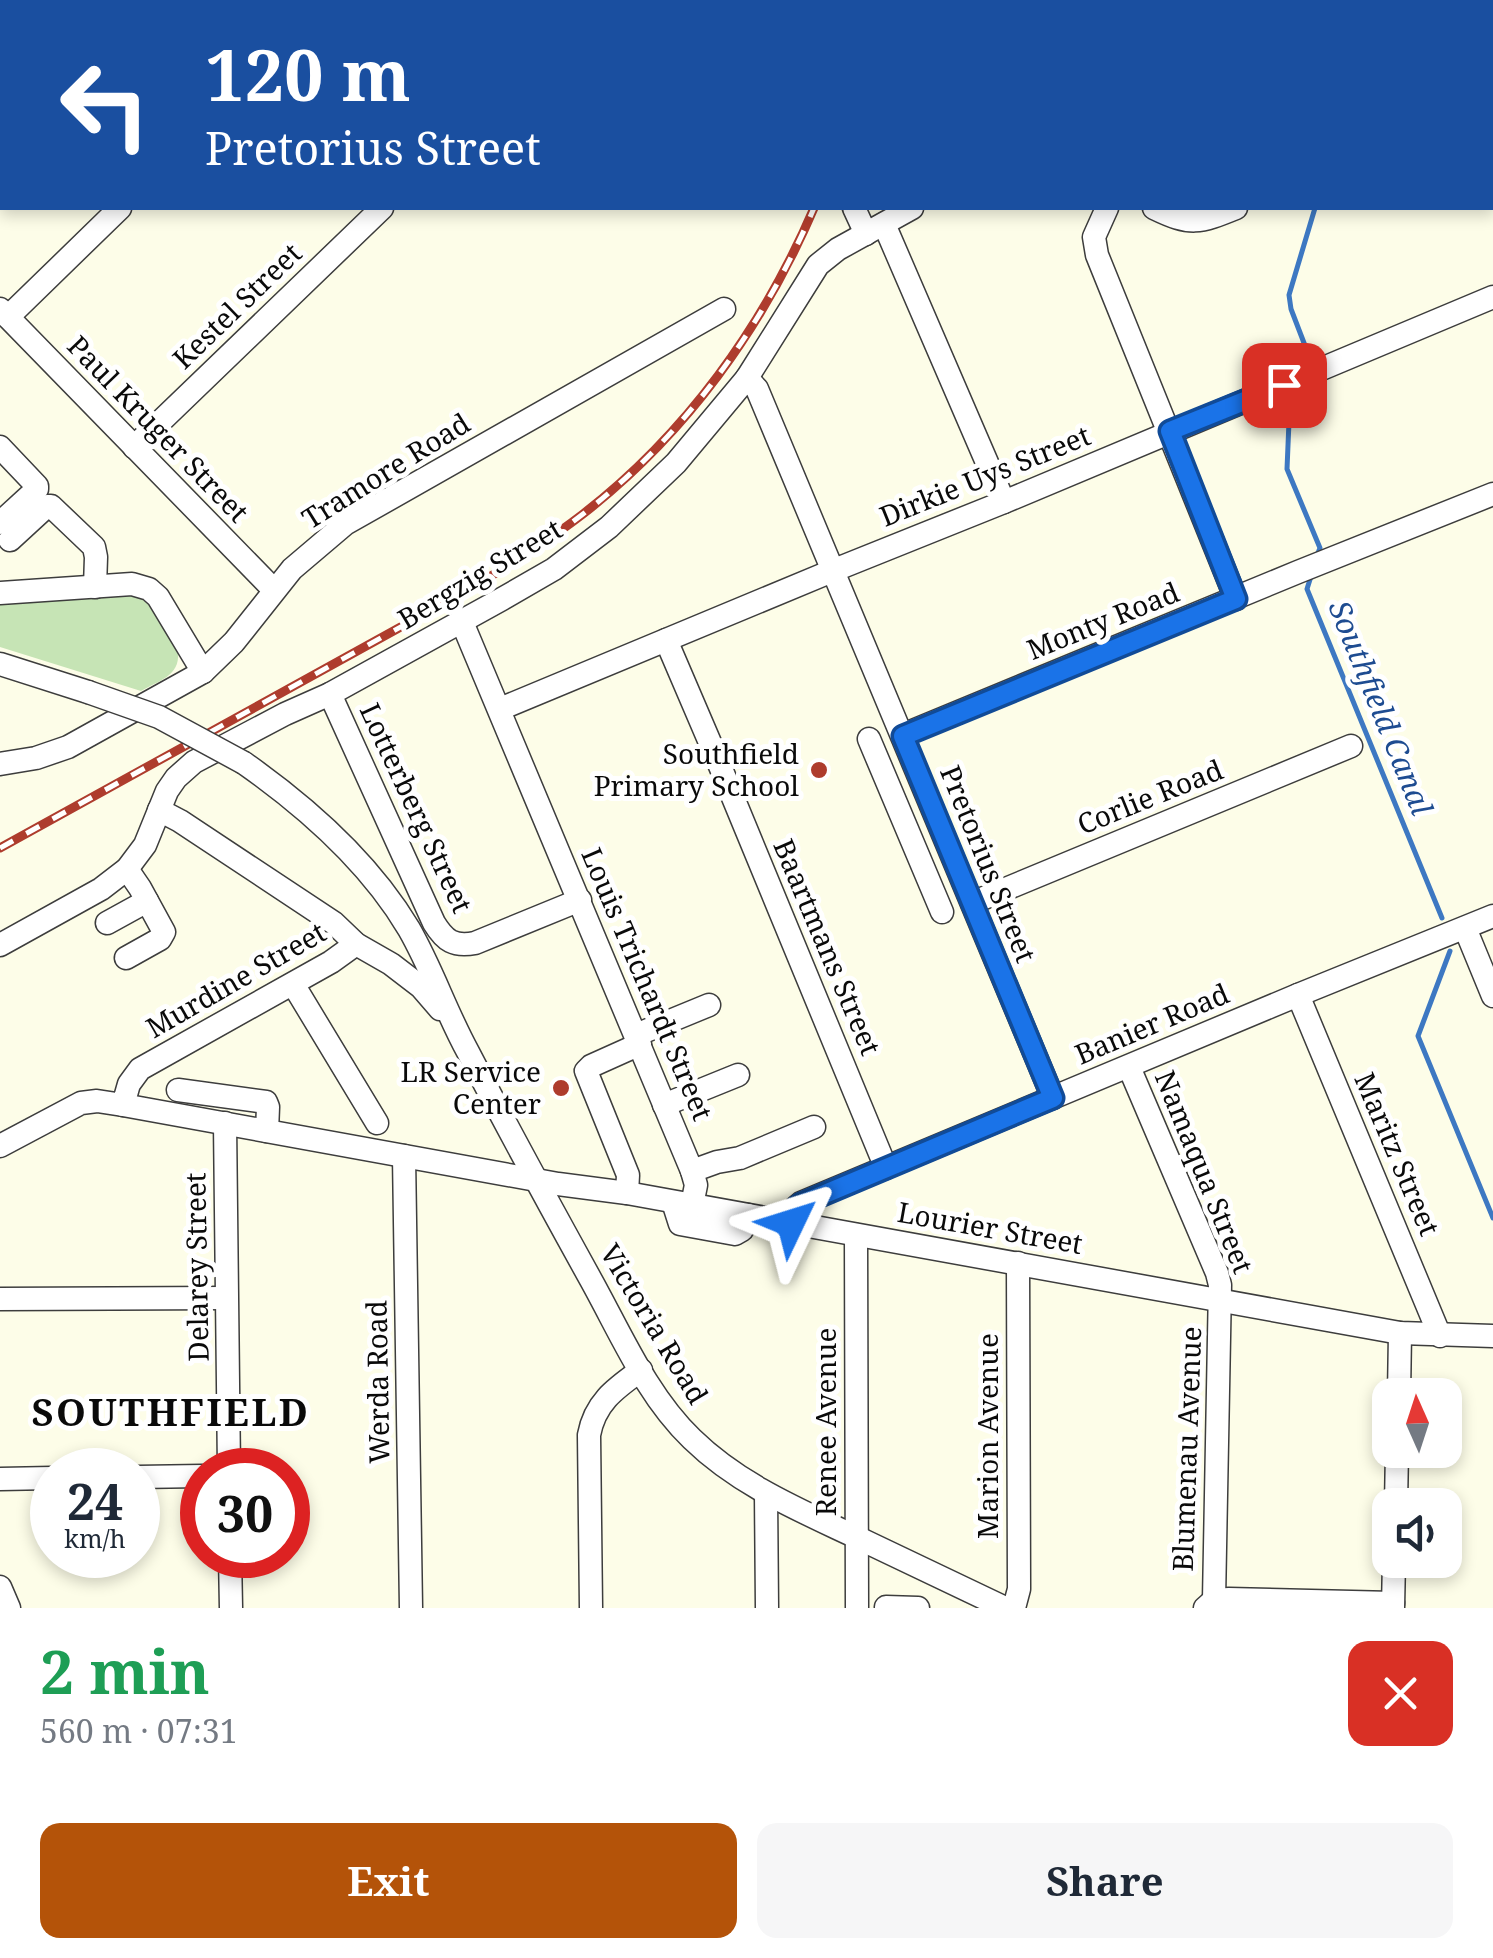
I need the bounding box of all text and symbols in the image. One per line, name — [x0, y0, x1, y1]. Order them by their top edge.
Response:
text: 120 m — [205, 26, 411, 122]
icon: left — [40, 40, 170, 170]
text: Pretorius Street — [205, 117, 541, 178]
street label: Kestel Street — [164, 234, 309, 376]
street label: Paul Kruger Street — [60, 327, 258, 530]
pin — [1242, 343, 1327, 428]
icon: arrive — [1257, 358, 1312, 413]
street label: Tramore Road — [294, 403, 477, 537]
street label: Dirkie Uys Street — [874, 415, 1096, 535]
street label: Bergzig Street — [390, 509, 569, 637]
street label: Monty Road — [1021, 572, 1184, 668]
water label: Southfield Canal — [1320, 594, 1443, 821]
street label: Lotterberg Street — [352, 697, 482, 919]
place label: Southfield Primary School — [594, 734, 799, 804]
street label: Corlie Road — [1071, 750, 1228, 843]
marker: Southfield Primary School — [808, 759, 830, 781]
street label: Pretorius Street — [932, 760, 1046, 968]
street label: Baartmans Street — [765, 833, 891, 1061]
street label: Louis Trichardt Street — [573, 842, 723, 1126]
street label: Murdine Street — [139, 912, 333, 1046]
street label: Banier Road — [1069, 974, 1235, 1073]
place label: LR Service Center — [401, 1052, 541, 1122]
street label: Namaqua Street — [1147, 1065, 1263, 1279]
street label: Maritz Street — [1346, 1066, 1449, 1241]
marker: LR Service Center — [550, 1077, 572, 1099]
position arrow — [739, 1171, 843, 1275]
street label: Delarey Street — [175, 1172, 217, 1362]
street label: Lourier Street — [895, 1192, 1086, 1262]
street label: Victoria Road — [592, 1236, 718, 1411]
street label: Werda Road — [357, 1300, 397, 1464]
street label: Blumenau Avenue — [1163, 1326, 1209, 1572]
street label: Renee Avenue — [806, 1328, 844, 1516]
street label: Marion Avenue — [968, 1333, 1006, 1539]
north arrow — [1372, 1378, 1462, 1468]
map controls — [1372, 1378, 1462, 1578]
district label: SOUTHFIELD — [32, 1385, 310, 1437]
speed limit sign: 30 — [180, 1448, 310, 1578]
text: 24 — [67, 1467, 123, 1535]
button: sound — [1372, 1488, 1462, 1578]
text: km/h — [64, 1521, 126, 1555]
text: 2 min — [40, 1630, 210, 1712]
button: close — [1348, 1641, 1453, 1746]
text: 560 m · 07:31 — [40, 1709, 238, 1752]
button: Exit — [40, 1823, 737, 1938]
button: Share — [757, 1823, 1453, 1938]

